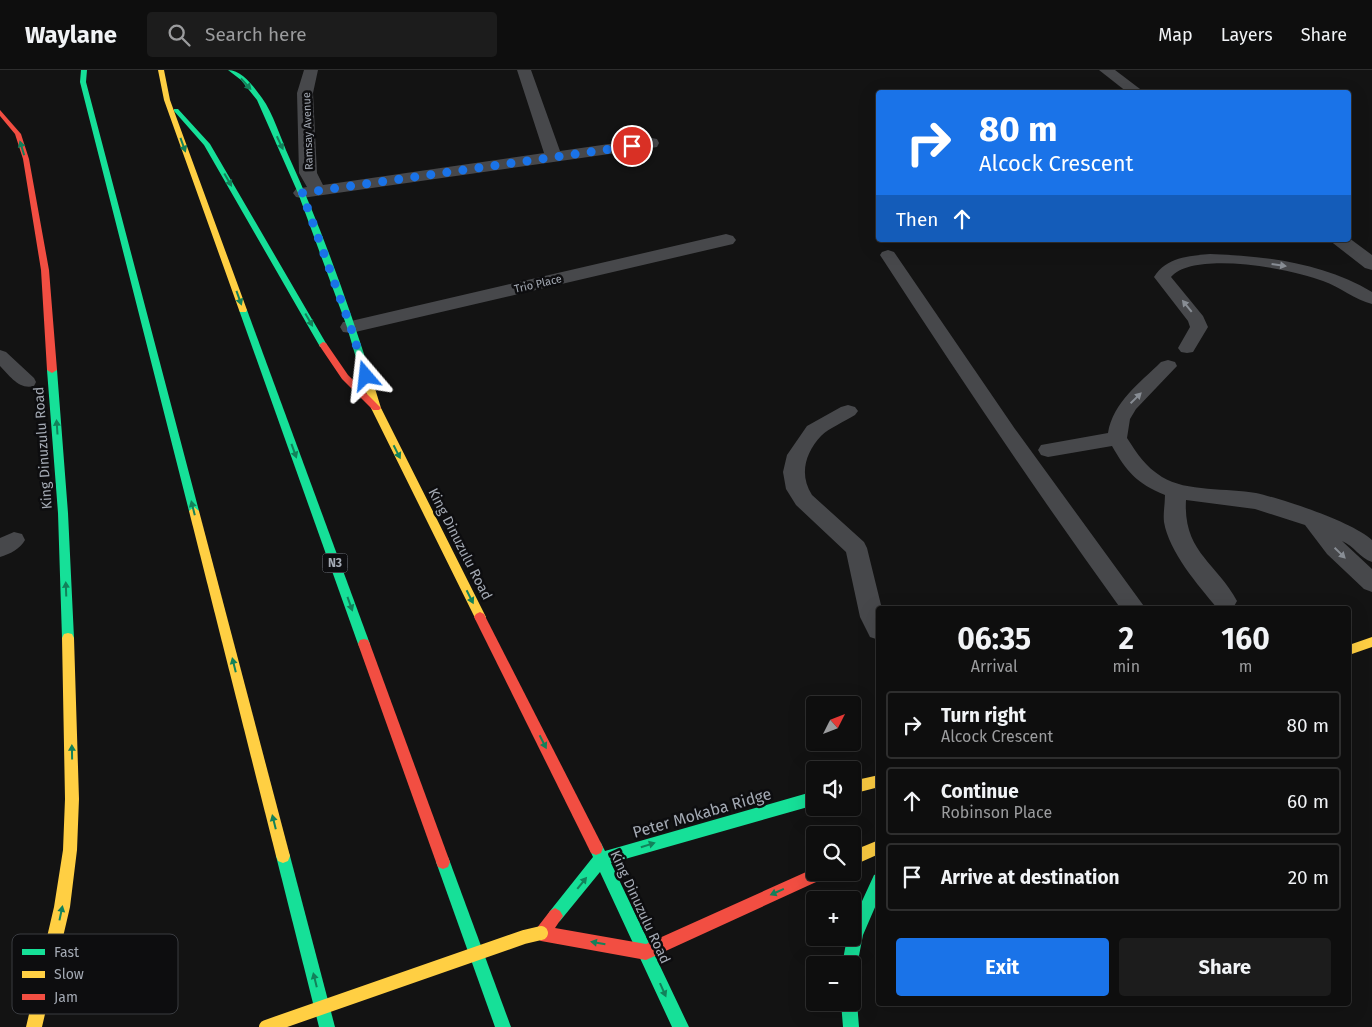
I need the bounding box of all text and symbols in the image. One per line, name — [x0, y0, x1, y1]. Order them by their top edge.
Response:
search box — [147, 12, 497, 57]
text: Waylane — [25, 21, 117, 49]
icon: search — [165, 21, 193, 49]
text: Search here — [205, 23, 307, 46]
text: Map — [1158, 24, 1193, 46]
text: Layers — [1221, 24, 1273, 46]
text: Share — [1301, 24, 1347, 46]
one-way arrow — [241, 77, 252, 90]
street label: Ramsay Avenue — [300, 92, 316, 170]
text: 80 m — [979, 108, 1058, 150]
icon: right — [896, 110, 961, 175]
pin — [611, 125, 653, 167]
icon: arrive — [618, 132, 646, 160]
one-way arrow — [277, 136, 285, 150]
one-way arrow — [180, 138, 187, 153]
one-way arrow — [17, 140, 25, 155]
text: Alcock Crescent — [979, 150, 1133, 177]
one-way arrow — [223, 173, 232, 186]
icon: ahead — [948, 205, 976, 233]
text: Then — [896, 208, 938, 231]
one-way arrow — [1271, 261, 1287, 269]
street label: Trio Place — [513, 272, 563, 296]
one-way arrow — [235, 291, 243, 306]
one-way arrow — [1182, 300, 1193, 313]
one-way arrow — [305, 314, 314, 327]
position arrow — [339, 349, 391, 401]
street label: King Dinuzulu Road — [30, 386, 56, 510]
one-way arrow — [1129, 392, 1141, 404]
one-way arrow — [53, 419, 61, 435]
one-way arrow — [290, 444, 298, 459]
one-way arrow — [393, 445, 401, 459]
street label: King Dinuzulu Road — [424, 485, 496, 603]
one-way arrow — [189, 500, 197, 515]
one-way arrow — [1333, 547, 1345, 559]
road number: N3 — [322, 553, 348, 572]
one-way arrow — [62, 581, 70, 597]
one-way arrow — [466, 590, 474, 604]
one-way arrow — [347, 596, 354, 611]
text: 06:35 — [957, 621, 1031, 657]
text: 2 — [1118, 621, 1134, 657]
text: 160 — [1221, 621, 1270, 657]
text: Arrival — [971, 657, 1018, 676]
text: min — [1112, 657, 1140, 676]
text: m — [1239, 657, 1252, 676]
one-way arrow — [229, 658, 237, 673]
north arrow — [806, 696, 861, 751]
map controls — [806, 696, 861, 1011]
text: Turn right — [941, 704, 1026, 727]
icon: right — [898, 711, 926, 739]
text: 80 m — [1287, 714, 1329, 737]
text: Alcock Crescent — [941, 727, 1053, 746]
one-way arrow — [539, 735, 547, 750]
one-way arrow — [68, 743, 76, 759]
button: sound — [806, 761, 861, 816]
text: Continue — [941, 780, 1019, 803]
street label: Peter Mokaba Ridge — [630, 784, 774, 842]
icon: ahead — [898, 787, 926, 815]
text: 60 m — [1287, 790, 1329, 813]
text: Robinson Place — [941, 803, 1052, 822]
one-way arrow — [270, 815, 278, 830]
button: search — [806, 826, 861, 881]
one-way arrow — [641, 841, 656, 849]
street label: King Dinuzulu Road — [606, 848, 674, 966]
icon: arrive — [898, 863, 926, 891]
text: Arrive at destination — [941, 866, 1120, 889]
text: 20 m — [1288, 866, 1329, 889]
one-way arrow — [577, 876, 588, 889]
one-way arrow — [770, 889, 784, 897]
button: + — [806, 891, 861, 946]
one-way arrow — [57, 906, 65, 921]
legend — [12, 934, 178, 1014]
button: Exit — [896, 938, 1109, 996]
button: Share — [1119, 938, 1331, 996]
one-way arrow — [589, 939, 605, 947]
text: Fast — [54, 944, 80, 961]
button: − — [806, 956, 861, 1011]
text: Slow — [54, 966, 84, 983]
one-way arrow — [311, 972, 319, 987]
one-way arrow — [659, 983, 667, 997]
text: Jam — [54, 989, 78, 1006]

